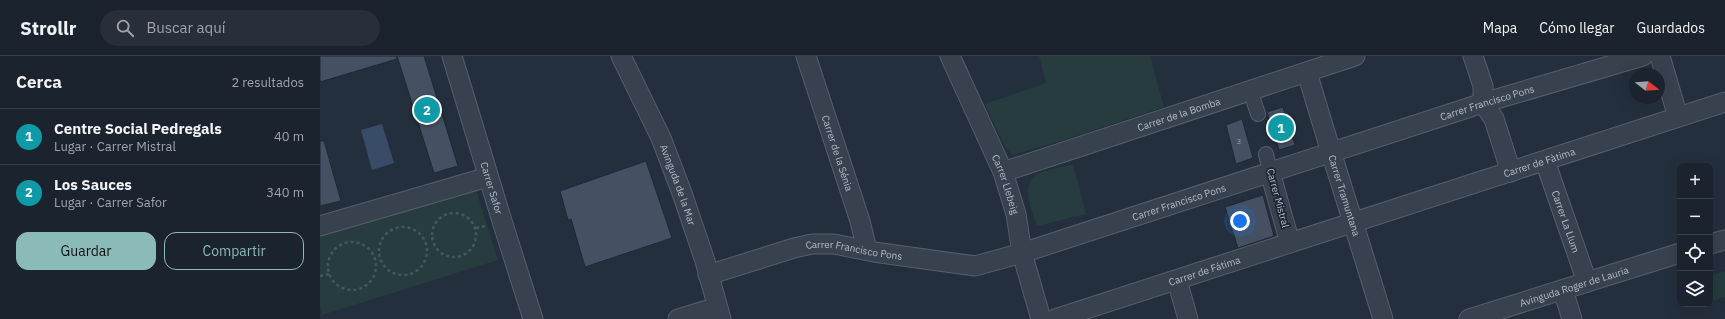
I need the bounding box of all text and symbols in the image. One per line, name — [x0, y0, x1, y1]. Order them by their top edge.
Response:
search box — [100, 10, 380, 46]
text: Strollr — [20, 16, 76, 40]
icon: search — [114, 17, 136, 39]
text: Buscar aquí — [146, 18, 226, 37]
text: Mapa — [1483, 19, 1517, 37]
text: Cómo llegar — [1539, 19, 1614, 37]
text: Guardados — [1636, 19, 1705, 37]
north arrow — [1629, 68, 1665, 104]
text: Cerca — [16, 71, 62, 93]
text: 2 resultados — [231, 74, 304, 91]
street label: Carrer Francisco Pons — [1438, 82, 1536, 123]
street label: Carrer de la Bomba — [1136, 94, 1222, 134]
pin: 2 — [414, 95, 440, 125]
street label: Carrer de la Sénia — [819, 113, 856, 193]
pin: 1 — [1268, 113, 1294, 143]
text: Centre Social Pedregals — [54, 119, 222, 138]
text: 1 — [25, 128, 33, 145]
text: 40 m — [274, 128, 304, 145]
house number: 3 — [1237, 136, 1242, 146]
text: Lugar · Carrer Mistral — [54, 138, 176, 155]
street label: Avinguda de la Mar — [658, 142, 699, 227]
street label: Carrer de Fàtima — [1502, 144, 1577, 180]
street label: Carrer Llebeig — [989, 152, 1022, 216]
street label: Carrer Tramuntana — [1326, 153, 1364, 238]
street label: Carrer Safor — [478, 160, 506, 216]
map controls — [1677, 163, 1713, 307]
button: + — [1677, 163, 1713, 199]
street label: Carrer Mistral — [1264, 167, 1292, 229]
text: Los Sauces — [54, 175, 132, 194]
street label: Carrer Francisco Pons — [1130, 181, 1227, 223]
text: 2 — [25, 184, 33, 201]
text: 340 m — [266, 184, 304, 201]
street label: Carrer La Llum — [1549, 188, 1583, 254]
text: Lugar · Carrer Safor — [54, 194, 167, 211]
button: − — [1677, 199, 1713, 235]
your location — [1230, 211, 1250, 231]
button: Guardar — [16, 232, 156, 270]
button: Compartir — [164, 232, 304, 270]
button: locate — [1677, 235, 1713, 271]
street label: Carrer Francisco Pons — [804, 238, 903, 262]
street label: Carrer de Fátima — [1167, 253, 1243, 288]
street label: Avinguda Roger de Lauria — [1518, 263, 1631, 309]
button: layers — [1677, 271, 1713, 307]

